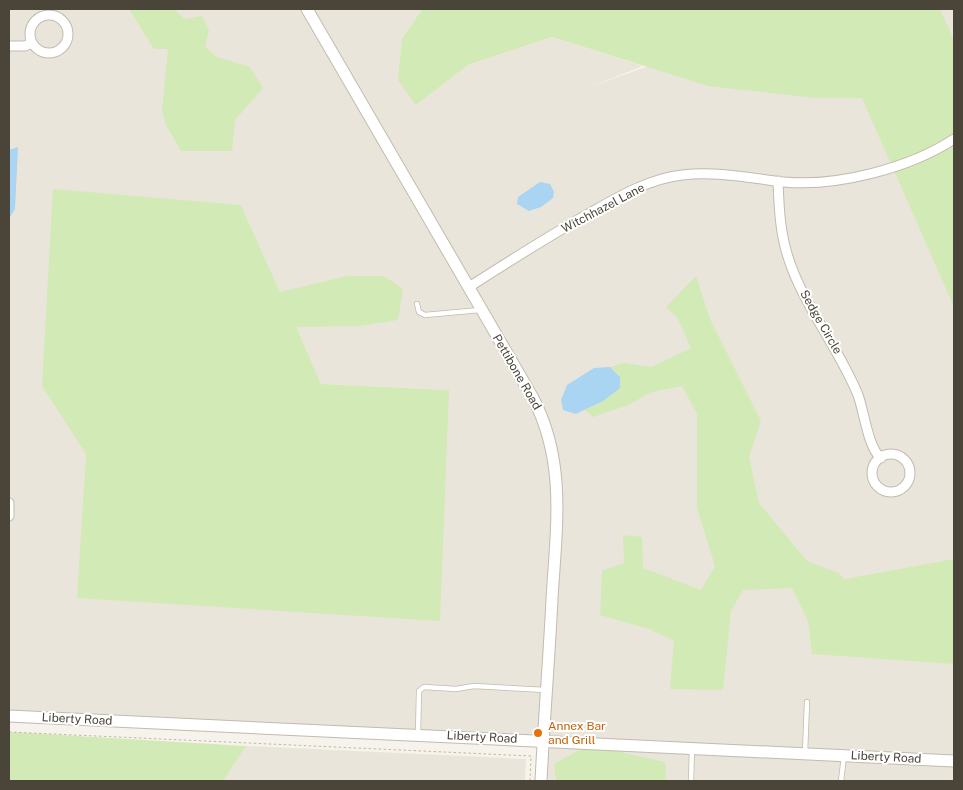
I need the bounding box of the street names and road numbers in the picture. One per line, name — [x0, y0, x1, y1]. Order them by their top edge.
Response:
street label: Witchhazel Lane — [559, 180, 647, 236]
street label: Sedge Circle — [797, 288, 845, 357]
street label: Pettibone Road — [490, 332, 544, 412]
street label: Liberty Road — [41, 710, 113, 728]
street label: Liberty Road — [446, 728, 518, 746]
street label: Liberty Road — [850, 748, 922, 766]

